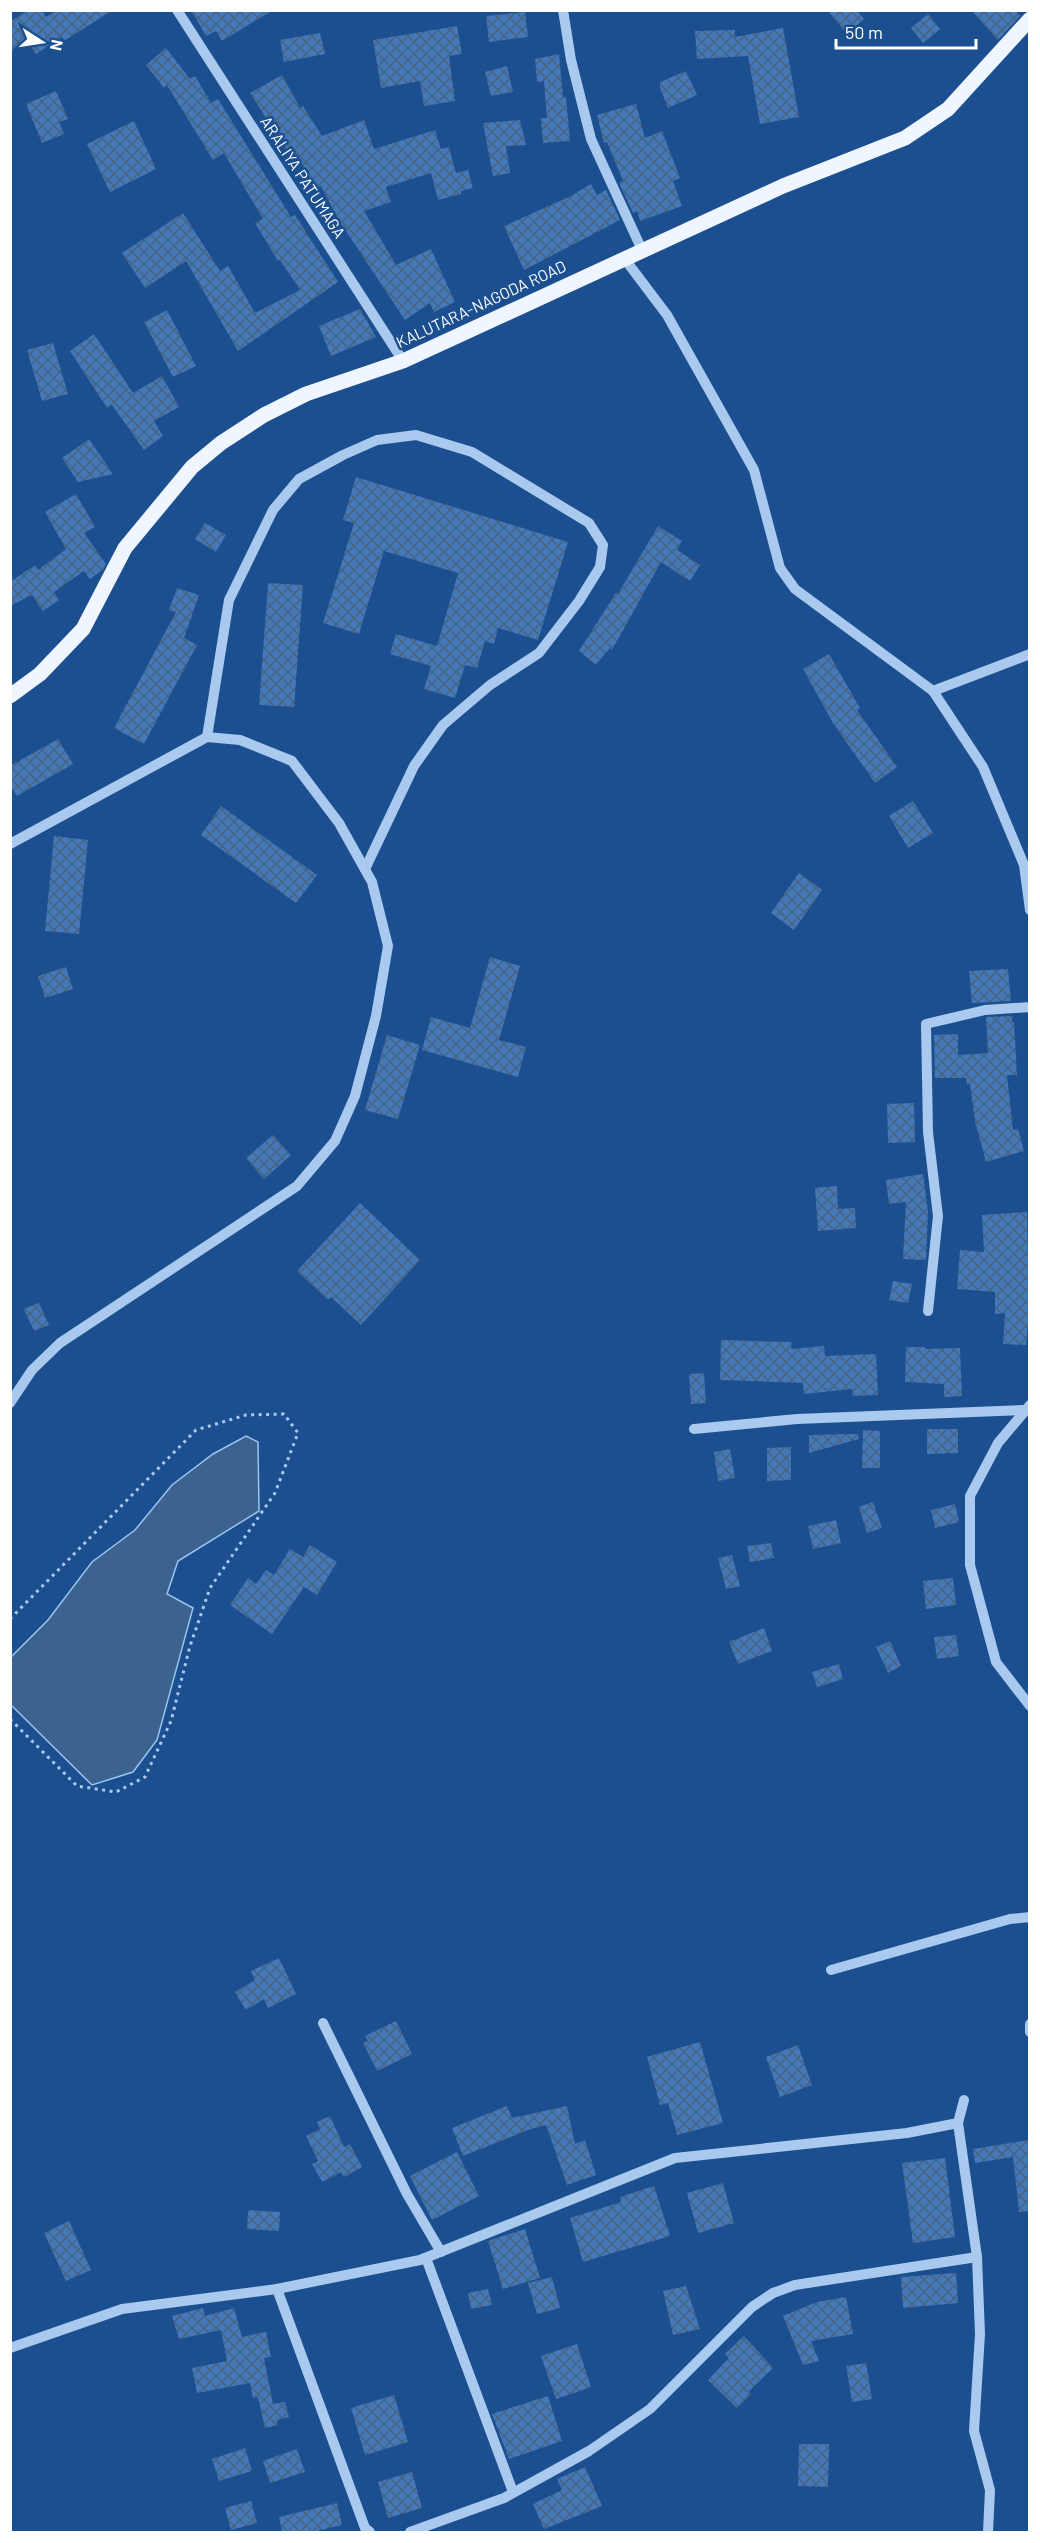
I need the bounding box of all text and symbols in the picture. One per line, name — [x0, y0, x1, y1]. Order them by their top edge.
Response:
north arrow — [12, 12, 72, 72]
scale bar — [836, 12, 976, 50]
text: 50 m — [845, 21, 883, 43]
text: N — [47, 38, 68, 52]
street label: ARALIYA PATUMAGA — [257, 112, 350, 241]
street label: KALUTARA-NAGODA ROAD — [393, 256, 569, 351]

